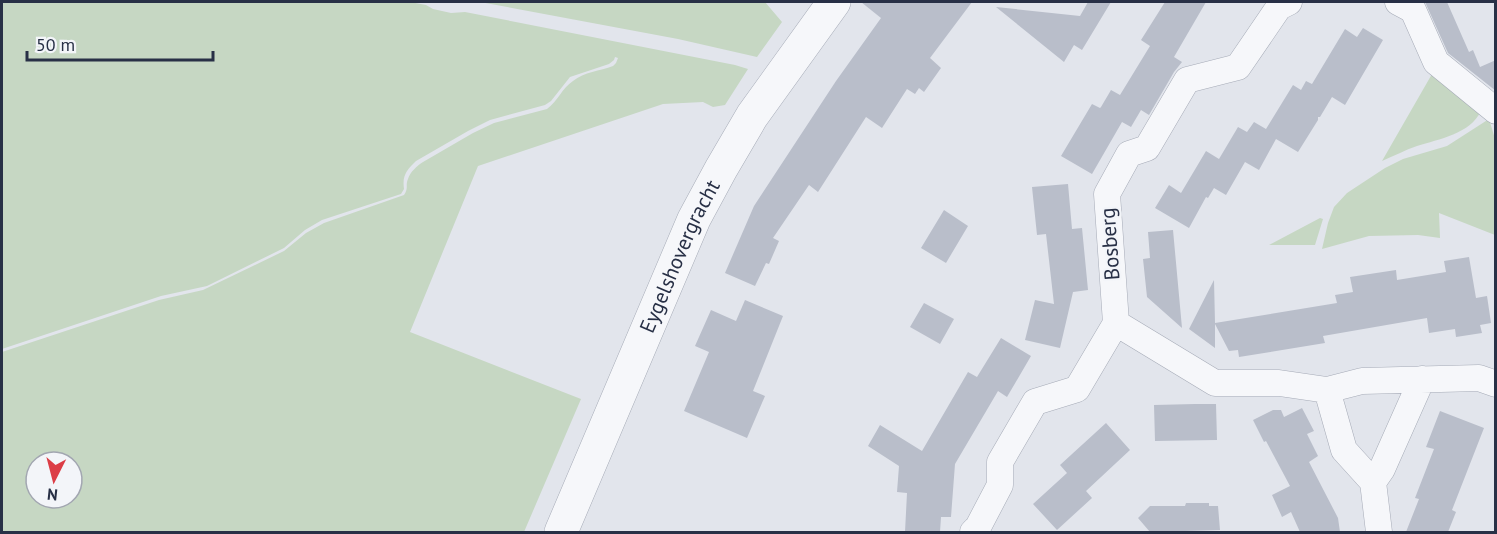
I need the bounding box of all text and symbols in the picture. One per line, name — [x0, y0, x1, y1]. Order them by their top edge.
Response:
scale bar — [27, 24, 213, 62]
text: 50 m — [36, 33, 75, 56]
street label: Eygelshovergracht — [633, 175, 726, 337]
street label: Bosberg — [1093, 207, 1126, 281]
north arrow — [24, 450, 84, 510]
text: N — [46, 484, 59, 505]

